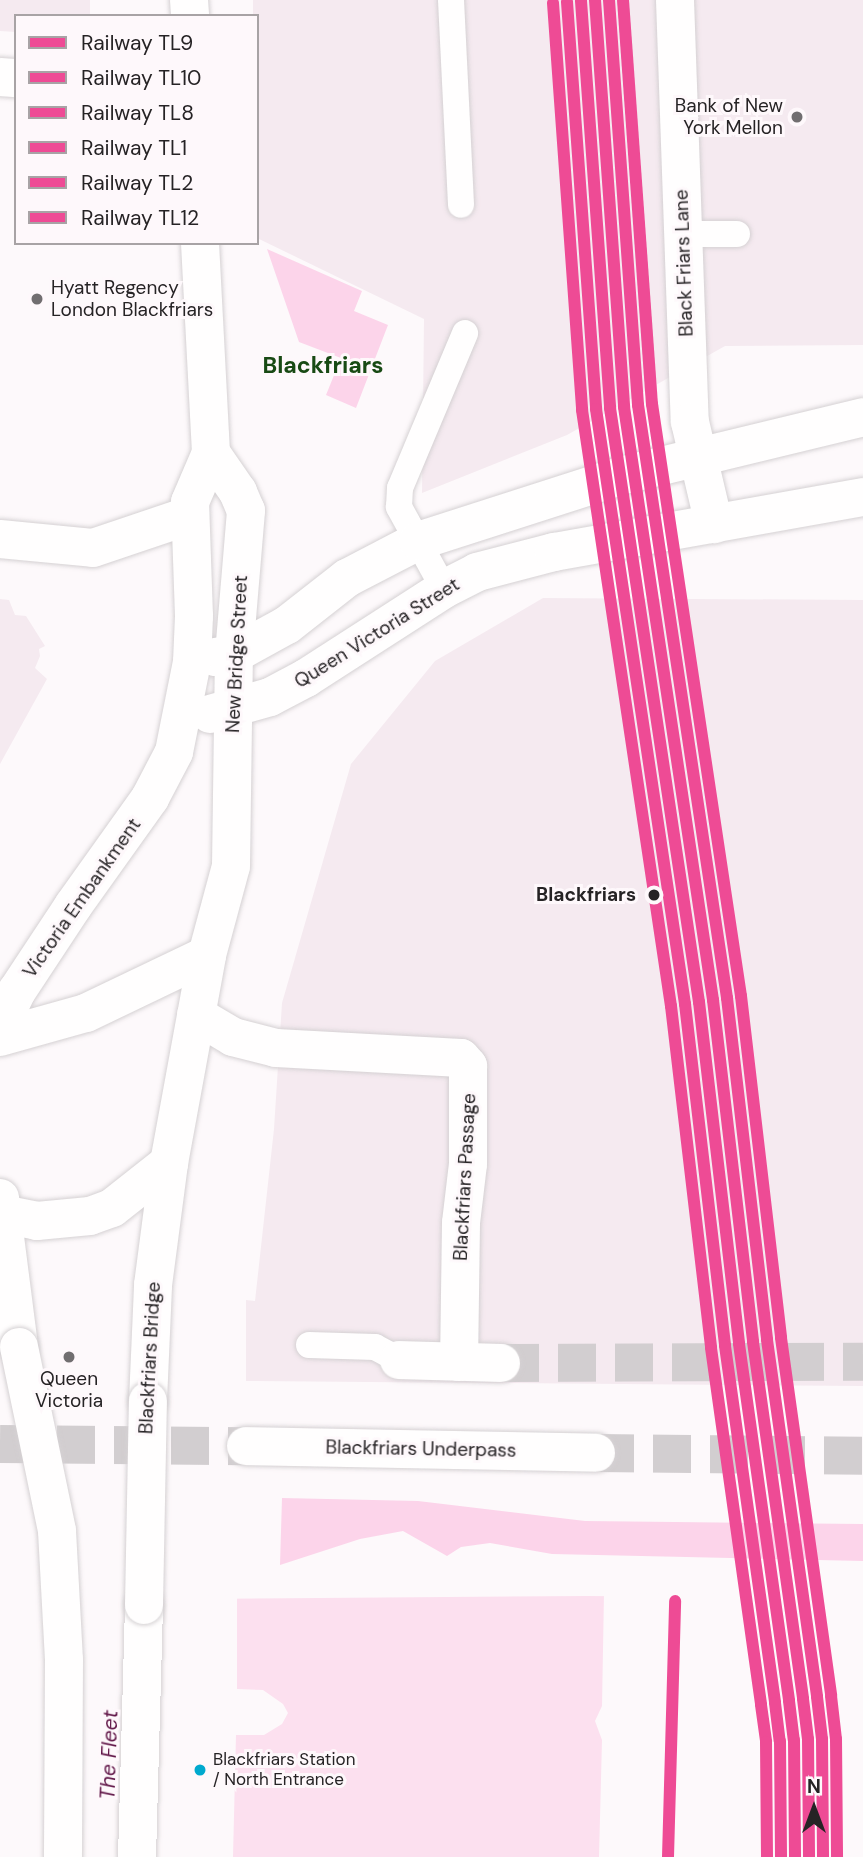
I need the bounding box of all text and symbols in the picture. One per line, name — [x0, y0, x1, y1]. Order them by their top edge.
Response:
legend — [14, 14, 259, 245]
text: Railway TL9 — [81, 29, 193, 57]
text: Railway TL10 — [81, 64, 201, 92]
place label: Bank of New York Mellon — [675, 95, 783, 139]
text: Railway TL8 — [81, 99, 194, 127]
marker: Bank of New York Mellon — [789, 109, 805, 125]
text: Railway TL1 — [81, 134, 187, 162]
text: Railway TL2 — [81, 169, 193, 197]
street label: Black Friars Lane — [670, 189, 698, 337]
text: Railway TL12 — [81, 204, 199, 232]
place label: Hyatt Regency London Blackfriars — [51, 277, 213, 321]
marker: Hyatt Regency London Blackfriars — [29, 291, 45, 307]
district label: Blackfriars — [263, 351, 383, 379]
street label: Queen Victoria Street — [290, 573, 464, 693]
street label: New Bridge Street — [221, 575, 253, 733]
street label: Victoria Embankment — [18, 814, 146, 982]
marker: Blackfriars — [642, 883, 666, 907]
place label: Blackfriars — [536, 884, 636, 906]
street label: Blackfriars Passage — [449, 1093, 481, 1261]
street label: Blackfriars Bridge — [135, 1281, 165, 1435]
marker: Queen Victoria — [61, 1349, 77, 1365]
place label: Queen Victoria — [35, 1368, 103, 1412]
street label: Blackfriars Underpass — [325, 1436, 517, 1462]
water label: The Fleet — [95, 1710, 123, 1800]
place label: Blackfriars Station / North Entrance — [213, 1750, 355, 1790]
marker: Blackfriars Station / North Entrance — [193, 1763, 207, 1777]
north arrow — [779, 1773, 849, 1843]
text: N — [807, 1774, 821, 1799]

